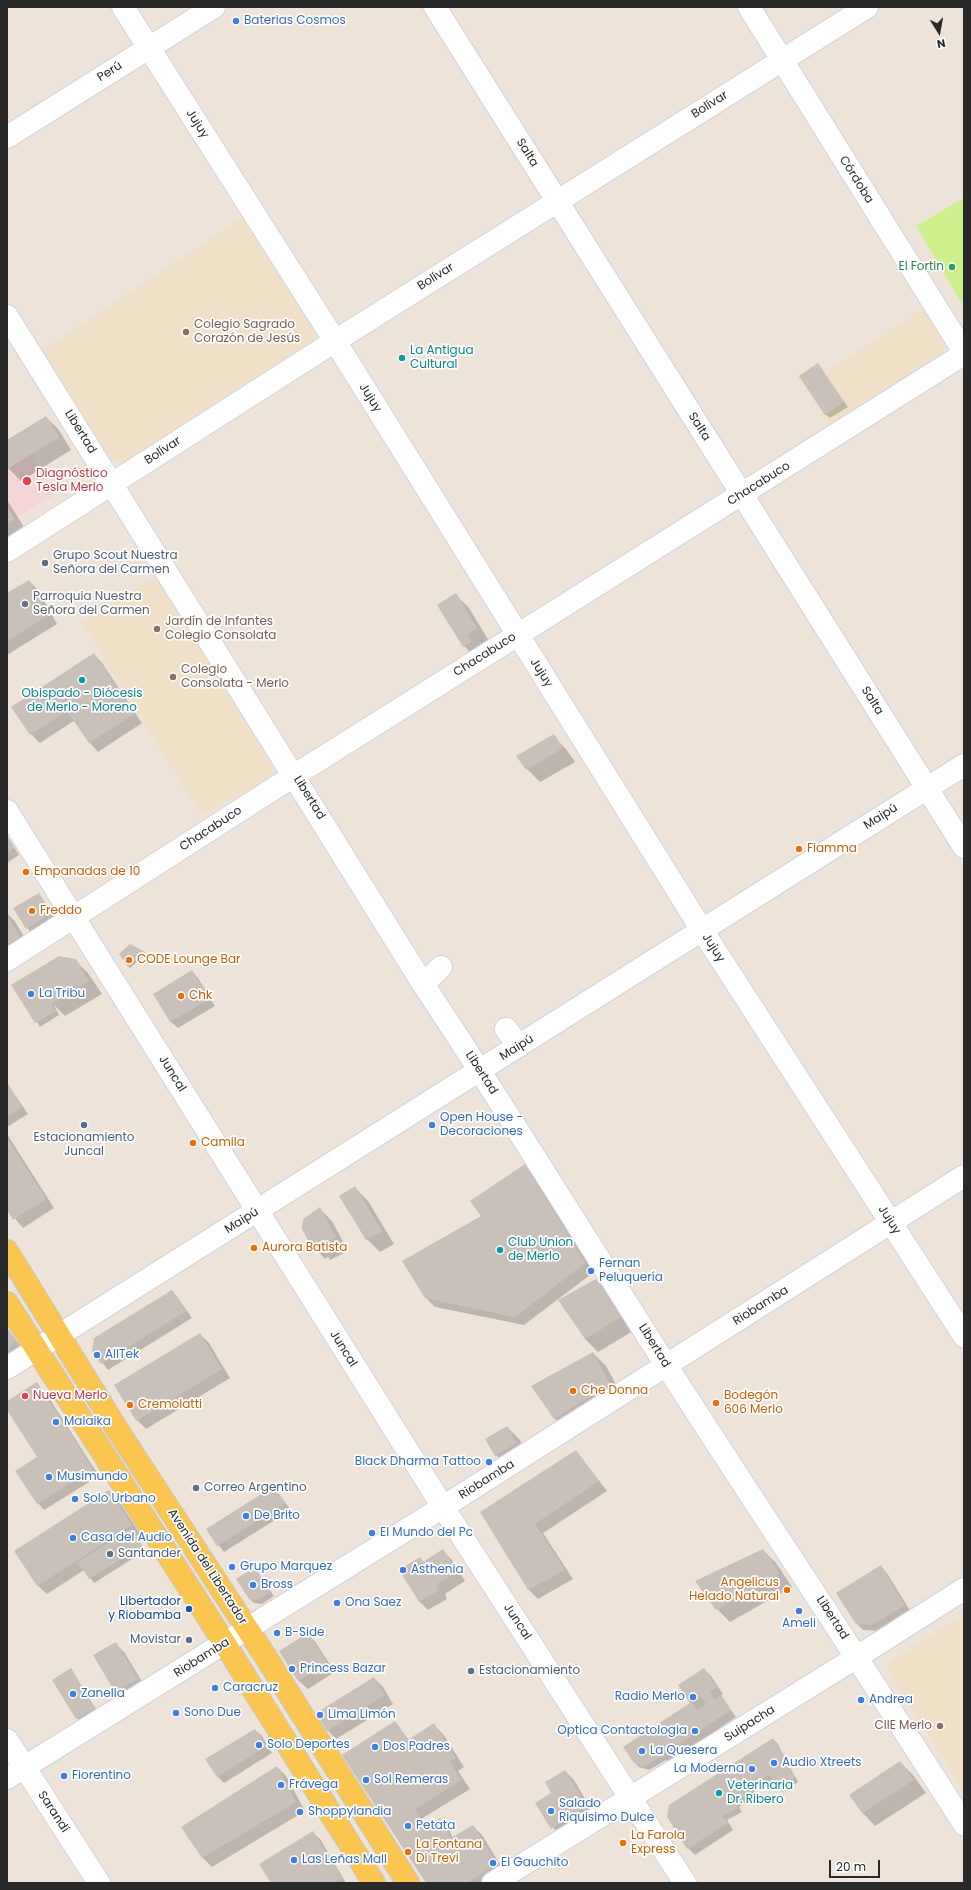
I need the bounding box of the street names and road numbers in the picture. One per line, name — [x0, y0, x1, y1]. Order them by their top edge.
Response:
street label: Perú — [95, 59, 125, 85]
street label: Bolívar — [689, 88, 731, 122]
street label: Jujuy — [183, 107, 211, 141]
street label: Salta — [513, 136, 541, 170]
street label: Córdoba — [836, 154, 876, 206]
street label: Bolívar — [415, 260, 457, 294]
street label: Jujuy — [356, 381, 384, 415]
street label: Libertad — [61, 408, 99, 456]
street label: Salta — [685, 410, 713, 444]
street label: Bolívar — [142, 434, 184, 468]
street label: Chacabuco — [725, 459, 793, 509]
street label: Chacabuco — [451, 630, 519, 680]
street label: Jujuy — [527, 656, 555, 690]
street label: Salta — [858, 684, 886, 718]
street label: Libertad — [290, 774, 328, 822]
street label: Maipú — [861, 801, 901, 833]
street label: Chacabuco — [177, 804, 245, 854]
street label: Jujuy — [698, 931, 728, 965]
street label: Maipú — [497, 1032, 537, 1064]
street label: Libertad — [462, 1049, 500, 1097]
street label: Juncal — [155, 1053, 189, 1095]
street label: Jujuy — [874, 1203, 904, 1237]
street label: Maipú — [222, 1205, 262, 1237]
street label: Riobamba — [731, 1283, 791, 1329]
street label: Libertad — [635, 1322, 673, 1370]
street label: Juncal — [326, 1328, 360, 1370]
street label: Riobamba — [457, 1457, 517, 1503]
street label: Avenida del Libertador — [164, 1506, 250, 1628]
street label: Libertad — [813, 1594, 851, 1642]
street label: Juncal — [500, 1601, 534, 1643]
street label: Riobamba — [172, 1635, 232, 1681]
street label: Suipacha — [722, 1703, 778, 1745]
street label: Sarandí — [34, 1789, 72, 1835]

